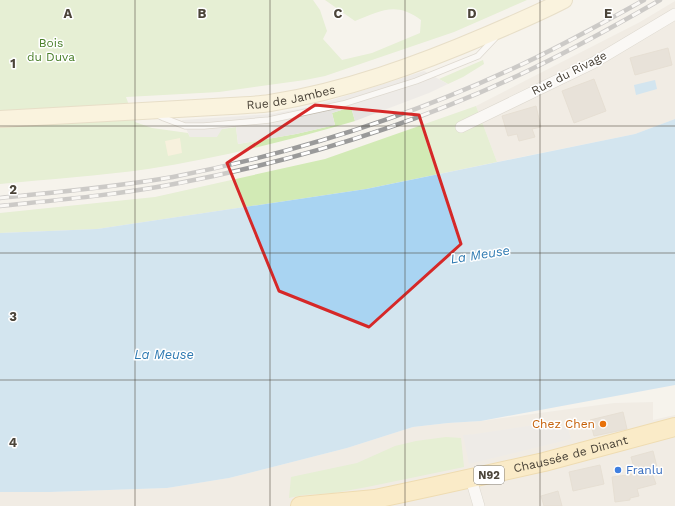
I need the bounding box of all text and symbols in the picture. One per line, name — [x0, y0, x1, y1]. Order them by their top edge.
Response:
text: A — [64, 6, 73, 21]
text: B — [198, 6, 207, 21]
text: C — [334, 6, 343, 21]
text: D — [467, 6, 477, 21]
text: E — [604, 6, 612, 21]
park label: Bois du Duva — [27, 36, 75, 64]
street label: Rue du Rivage — [529, 48, 609, 98]
text: 1 — [10, 56, 16, 71]
street label: Rue de Jambes — [246, 82, 337, 112]
text: 2 — [9, 182, 17, 197]
water label: La Meuse — [449, 242, 511, 267]
text: 3 — [9, 309, 17, 324]
water label: La Meuse — [134, 347, 194, 362]
place label: Chez Chen — [532, 417, 595, 431]
marker: Chez Chen — [598, 419, 608, 429]
street label: Chaussée de Dinant — [512, 433, 629, 476]
text: 4 — [9, 435, 18, 450]
place label: Franlu — [626, 463, 663, 477]
marker: Franlu — [613, 465, 623, 475]
road number: N92 — [474, 466, 504, 484]

